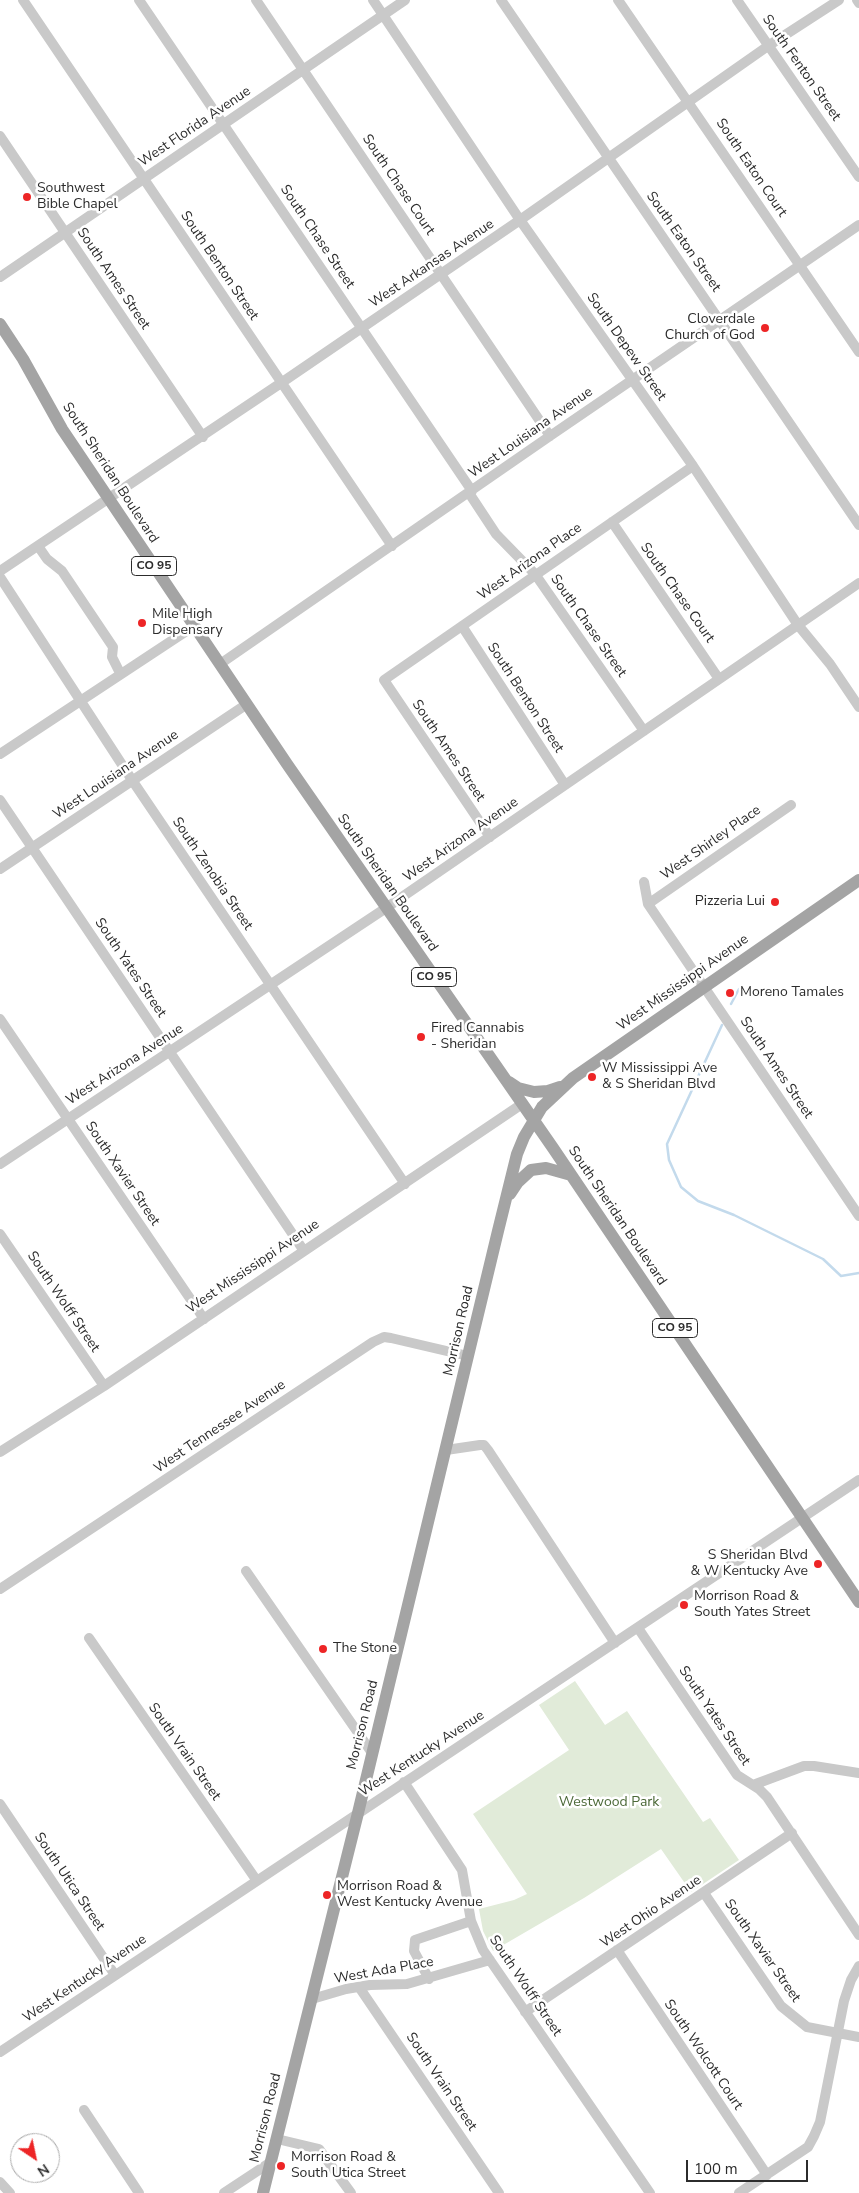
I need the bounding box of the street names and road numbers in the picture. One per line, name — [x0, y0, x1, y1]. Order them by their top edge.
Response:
street label: South Fenton Street — [758, 12, 844, 124]
street label: West Florida Avenue — [136, 83, 254, 171]
street label: South Eaton Court — [712, 116, 790, 220]
street label: South Chase Court — [358, 131, 438, 239]
street label: South Chase Street — [276, 182, 358, 292]
street label: South Eaton Street — [642, 189, 724, 295]
street label: South Benton Street — [176, 208, 262, 324]
street label: West Arkansas Avenue — [366, 216, 498, 312]
street label: South Ames Street — [73, 225, 153, 333]
street label: South Depew Street — [583, 290, 669, 404]
street label: West Louisiana Avenue — [466, 384, 596, 482]
street label: South Sheridan Boulevard — [58, 400, 162, 546]
street label: West Arizona Place — [475, 520, 585, 604]
street label: South Chase Court — [636, 540, 718, 646]
road number: CO 95 — [132, 556, 176, 576]
street label: South Chase Street — [546, 571, 630, 681]
street label: South Benton Street — [483, 640, 567, 756]
street label: South Ames Street — [408, 697, 488, 805]
street label: West Louisiana Avenue — [50, 727, 182, 823]
street label: West Arizona Avenue — [400, 794, 522, 886]
street label: West Shirley Place — [658, 802, 764, 884]
street label: South Sheridan Boulevard — [333, 811, 441, 955]
street label: South Zenobia Street — [168, 814, 256, 934]
street label: South Yates Street — [91, 915, 169, 1021]
street label: West Mississippi Avenue — [614, 931, 752, 1035]
road number: CO 95 — [412, 968, 456, 986]
street label: South Ames Street — [736, 1014, 816, 1122]
street label: West Arizona Avenue — [63, 1021, 187, 1109]
street label: South Xavier Street — [81, 1119, 163, 1229]
street label: South Sheridan Boulevard — [564, 1143, 670, 1289]
street label: West Mississippi Avenue — [183, 1216, 323, 1318]
street label: South Wolff Street — [23, 1248, 103, 1356]
street label: Morrison Road — [441, 1284, 477, 1378]
road number: CO 95 — [652, 1319, 698, 1338]
street label: West Tennessee Avenue — [151, 1377, 289, 1477]
street label: South Yates Street — [675, 1663, 753, 1769]
street label: Morrison Road — [344, 1678, 382, 1772]
street label: South Vrain Street — [144, 1700, 224, 1804]
street label: West Kentucky Avenue — [356, 1707, 488, 1801]
street label: South Utica Street — [30, 1830, 108, 1934]
street label: West Ohio Avenue — [597, 1872, 705, 1952]
street label: South Xavier Street — [720, 1896, 804, 2006]
street label: West Kentucky Avenue — [20, 1931, 150, 2027]
street label: South Wolff Street — [485, 1932, 565, 2040]
street label: West Ada Place — [333, 1954, 435, 1988]
street label: South Wolcott Court — [660, 1997, 746, 2113]
street label: South Vrain Street — [402, 2030, 480, 2134]
street label: Morrison Road — [247, 2071, 285, 2165]

